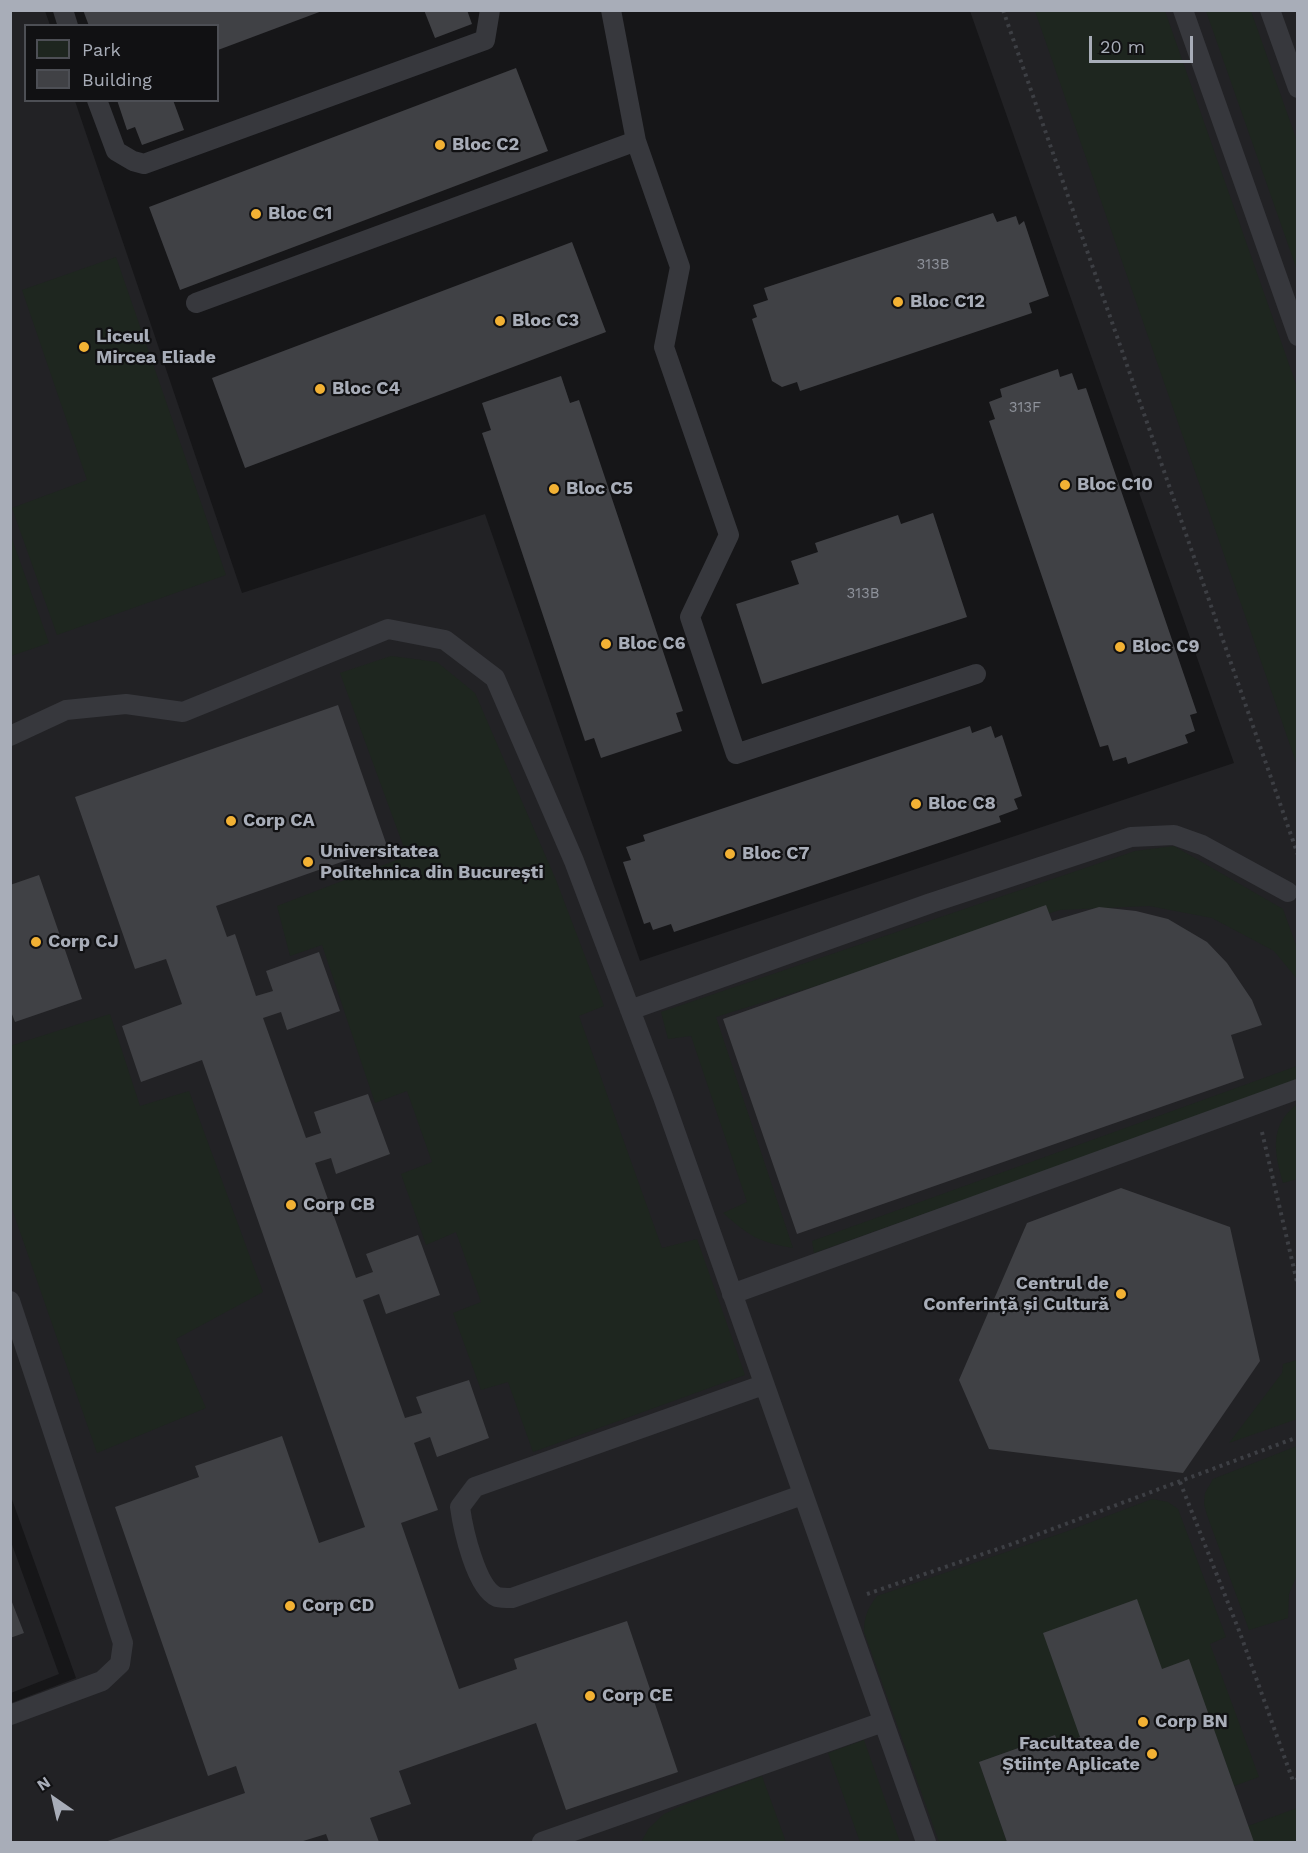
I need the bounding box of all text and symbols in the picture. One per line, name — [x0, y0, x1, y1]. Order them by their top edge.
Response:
legend — [24, 24, 219, 102]
scale bar — [1092, 24, 1196, 62]
text: 20 m — [1100, 36, 1145, 57]
text: Park — [82, 39, 121, 60]
text: Building — [82, 69, 152, 90]
place label: Bloc C2 — [452, 134, 519, 156]
marker: Bloc C2 — [433, 138, 447, 152]
place label: Bloc C1 — [268, 203, 332, 225]
marker: Bloc C1 — [249, 207, 263, 221]
house number: 313B — [916, 256, 950, 274]
place label: Bloc C12 — [910, 291, 985, 313]
marker: Bloc C12 — [891, 295, 905, 309]
place label: Bloc C3 — [512, 310, 579, 332]
marker: Bloc C3 — [493, 314, 507, 328]
place label: Liceul Mircea Eliade — [96, 326, 216, 368]
marker: Liceul Mircea Eliade — [77, 340, 91, 354]
place label: Bloc C4 — [332, 378, 400, 400]
marker: Bloc C4 — [313, 382, 327, 396]
house number: 313F — [1009, 399, 1041, 417]
place label: Bloc C10 — [1077, 474, 1153, 496]
place label: Bloc C5 — [566, 478, 633, 500]
marker: Bloc C10 — [1058, 478, 1072, 492]
marker: Bloc C5 — [547, 482, 561, 496]
house number: 313B — [846, 585, 880, 603]
place label: Bloc C6 — [618, 633, 686, 655]
place label: Bloc C9 — [1132, 636, 1200, 658]
marker: Bloc C6 — [599, 637, 613, 651]
marker: Bloc C9 — [1113, 640, 1127, 654]
place label: Bloc C8 — [928, 793, 996, 815]
marker: Bloc C8 — [909, 797, 923, 811]
place label: Corp CA — [243, 810, 315, 832]
marker: Corp CA — [224, 814, 238, 828]
place label: Universitatea Politehnica din București — [320, 841, 544, 884]
place label: Bloc C7 — [742, 843, 810, 865]
marker: Bloc C7 — [723, 847, 737, 861]
marker: Universitatea Politehnica din București — [301, 855, 315, 869]
place label: Corp CJ — [48, 931, 119, 953]
marker: Corp CJ — [29, 935, 43, 949]
place label: Corp CB — [303, 1194, 375, 1216]
marker: Corp CB — [284, 1198, 298, 1212]
place label: Centrul de Conferință și Cultură — [923, 1273, 1109, 1316]
marker: Centrul de Conferință și Cultură — [1114, 1287, 1128, 1301]
place label: Corp CD — [302, 1595, 374, 1617]
marker: Corp CD — [283, 1599, 297, 1613]
place label: Corp CE — [602, 1685, 673, 1707]
marker: Corp CE — [583, 1689, 597, 1703]
place label: Corp BN — [1155, 1711, 1228, 1733]
marker: Corp BN — [1136, 1715, 1150, 1729]
place label: Facultatea de Științe Aplicate — [1002, 1733, 1140, 1776]
marker: Facultatea de Științe Aplicate — [1145, 1747, 1159, 1761]
north arrow — [24, 1769, 84, 1829]
text: N — [33, 1772, 54, 1795]

